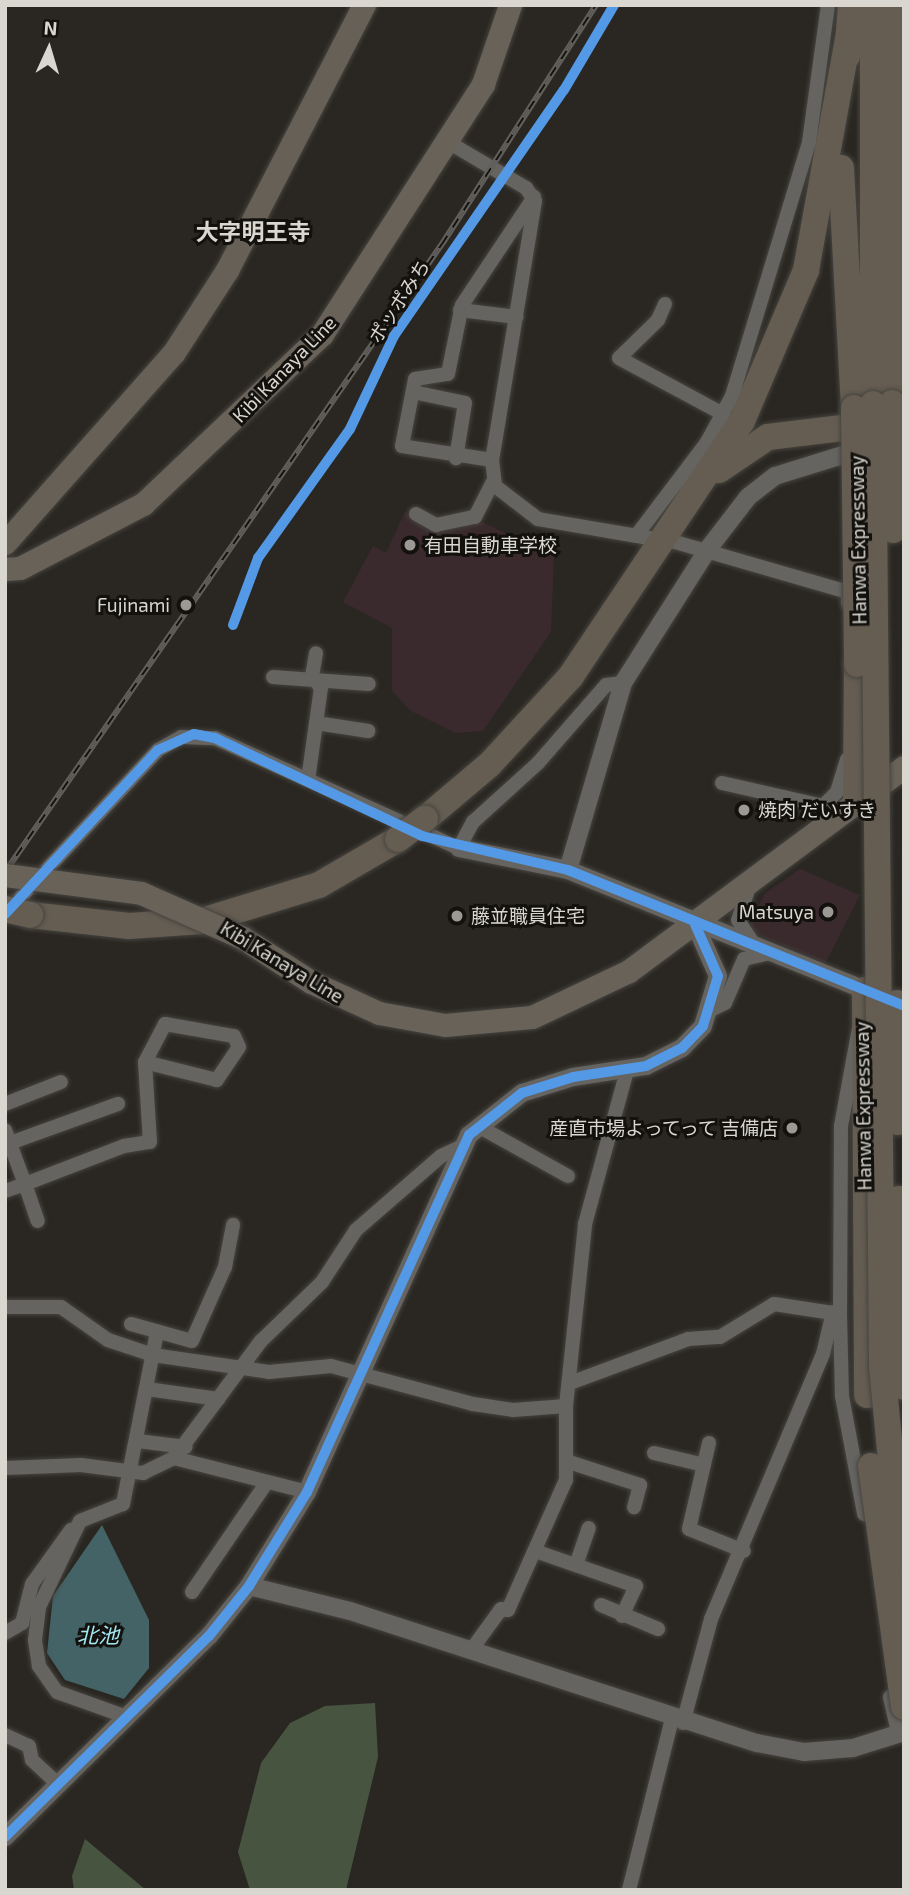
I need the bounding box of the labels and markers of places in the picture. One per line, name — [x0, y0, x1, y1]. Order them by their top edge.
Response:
place label: 有田自動車学校 — [424, 534, 557, 556]
marker: 有田自動車学校 — [402, 537, 418, 553]
place label: Fujinami — [97, 594, 170, 616]
marker: Fujinami — [176, 595, 196, 615]
place label: 焼肉 だいすき — [758, 799, 876, 821]
marker: 焼肉 だいすき — [736, 802, 752, 818]
place label: Matsuya — [739, 901, 814, 923]
marker: Matsuya — [820, 904, 836, 920]
place label: 藤並職員住宅 — [471, 905, 585, 927]
marker: 藤並職員住宅 — [449, 908, 465, 924]
place label: 産直市場よってって 吉備店 — [546, 1117, 778, 1139]
marker: 産直市場よってって 吉備店 — [784, 1120, 800, 1136]

